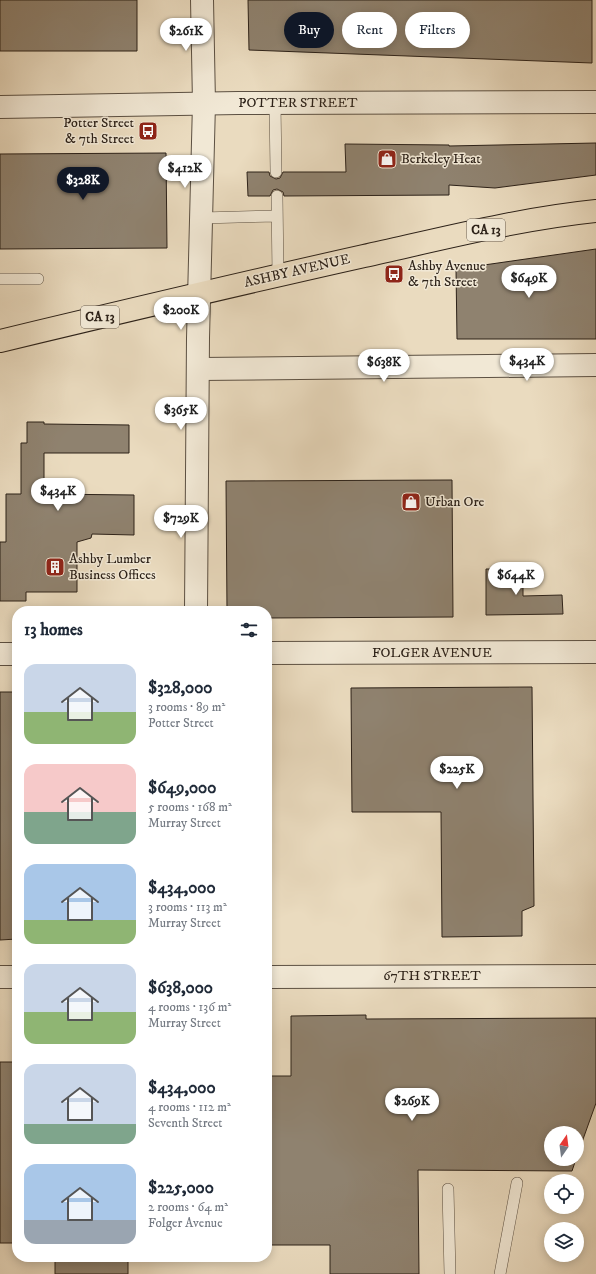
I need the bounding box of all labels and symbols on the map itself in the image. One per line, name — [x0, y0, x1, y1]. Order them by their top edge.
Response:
pin: $261K — [158, 18, 214, 52]
street label: POTTER STREET — [238, 94, 358, 112]
place label: Potter Street & 7th Street — [63, 114, 135, 148]
bus stop icon: Potter Street & 7th Street — [137, 120, 159, 142]
shop icon: Berkeley Heat — [376, 148, 398, 170]
place label: Berkeley Heat — [401, 150, 481, 168]
pin: $412K — [157, 155, 213, 189]
pin: $328K — [55, 167, 111, 201]
road number: CA 13 — [467, 219, 505, 241]
street label: ASHBY AVENUE — [242, 250, 352, 292]
place label: Ashby Avenue & 7th Street — [408, 257, 486, 291]
bus stop icon: Ashby Avenue & 7th Street — [383, 263, 405, 285]
pin: $649K — [501, 265, 557, 299]
pin: $200K — [153, 297, 209, 331]
road number: CA 13 — [81, 306, 119, 328]
pin: $434K — [499, 348, 555, 382]
pin: $638K — [356, 349, 412, 383]
pin: $365K — [153, 397, 209, 431]
pin: $434K — [30, 478, 86, 512]
shop icon: Urban Ore — [400, 491, 422, 513]
place label: Urban Ore — [425, 493, 485, 511]
pin: $729K — [153, 505, 209, 539]
place label: Ashby Lumber Business Offices — [69, 550, 156, 584]
building icon: Ashby Lumber Business Offices — [44, 556, 66, 578]
pin: $644K — [488, 562, 544, 596]
street label: FOLGER AVENUE — [372, 644, 492, 662]
pin: $225K — [429, 756, 485, 790]
street label: 67TH STREET — [383, 967, 481, 985]
pin: $269K — [384, 1088, 440, 1122]
north arrow — [544, 1126, 584, 1166]

